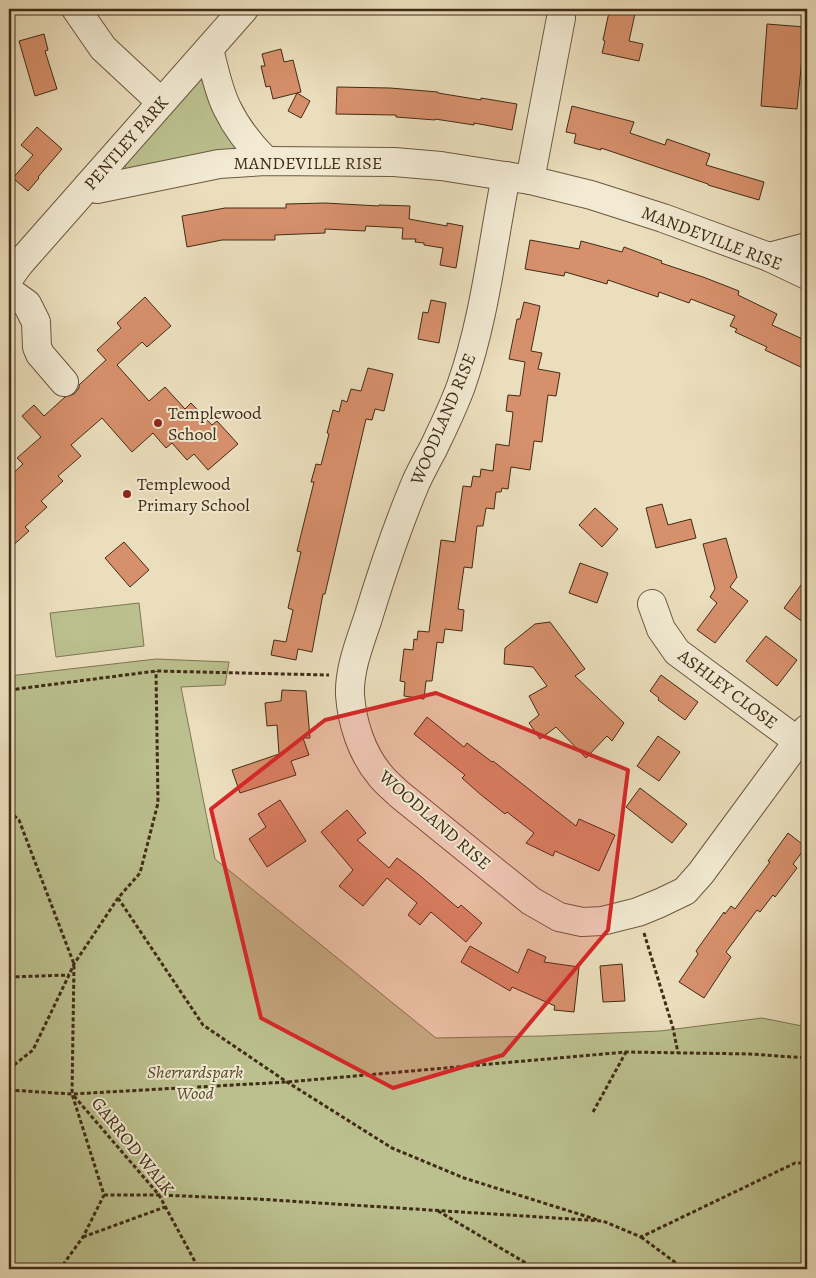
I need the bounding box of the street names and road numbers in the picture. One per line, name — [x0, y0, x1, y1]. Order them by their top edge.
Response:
street label: PENTLEY PARK — [78, 90, 174, 195]
street label: MANDEVILLE RISE — [234, 151, 382, 175]
street label: MANDEVILLE RISE — [638, 200, 786, 276]
street label: WOODLAND RISE — [404, 350, 482, 489]
street label: ASHLEY CLOSE — [673, 643, 783, 734]
street label: WOODLAND RISE — [373, 764, 496, 875]
street label: GARROD WALK — [86, 1092, 180, 1201]

